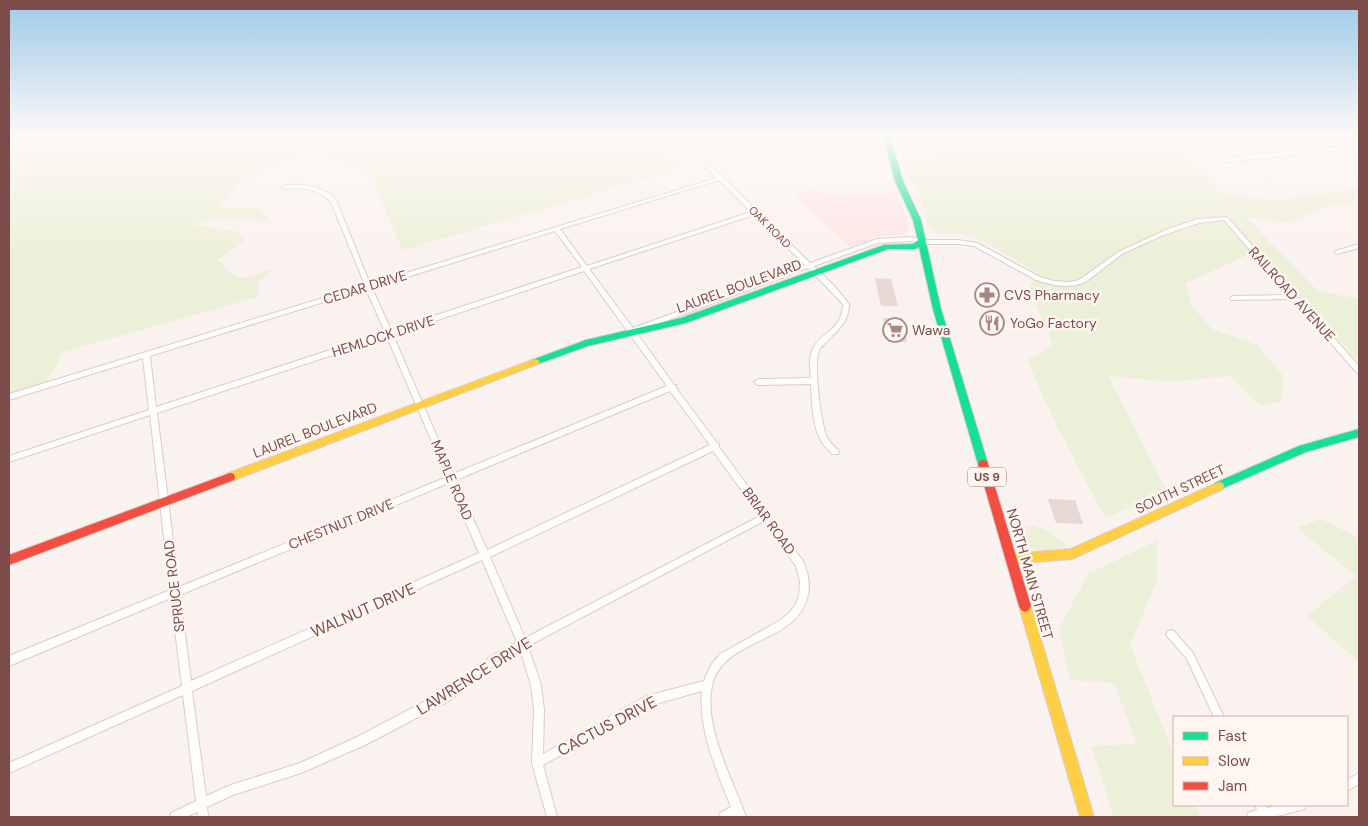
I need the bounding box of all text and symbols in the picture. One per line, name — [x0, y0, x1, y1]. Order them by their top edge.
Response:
street label: OAK ROAD — [746, 203, 794, 251]
street label: RAILROAD AVENUE — [1245, 243, 1339, 345]
street label: LAUREL BOULEVARD — [674, 255, 804, 317]
street label: CEDAR DRIVE — [321, 266, 409, 308]
pharmacy icon: CVS Pharmacy — [974, 282, 1000, 308]
place label: CVS Pharmacy — [1004, 286, 1100, 304]
restaurant icon: YoGo Factory — [979, 310, 1005, 336]
street label: HEMLOCK DRIVE — [329, 311, 437, 361]
place label: YoGo Factory — [1010, 314, 1097, 332]
supermarket icon: Wawa — [882, 317, 908, 343]
place label: Wawa — [912, 321, 950, 339]
street label: LAUREL BOULEVARD — [250, 398, 380, 462]
street label: MAPLE ROAD — [427, 437, 477, 523]
street label: SOUTH STREET — [1132, 460, 1228, 518]
road number: US 9 — [968, 468, 1006, 487]
street label: BRIAR ROAD — [739, 484, 799, 558]
street label: CHESTNUT DRIVE — [286, 495, 396, 553]
street label: NORTH MAIN STREET — [1003, 506, 1057, 642]
street label: SPRUCE ROAD — [159, 539, 189, 633]
street label: WALNUT DRIVE — [307, 578, 419, 642]
street label: LAWRENCE DRIVE — [413, 632, 535, 720]
street label: CACTUS DRIVE — [554, 691, 660, 761]
legend — [1173, 716, 1348, 806]
text: Fast — [1218, 726, 1247, 746]
text: Slow — [1218, 751, 1251, 771]
text: Jam — [1218, 776, 1247, 796]

